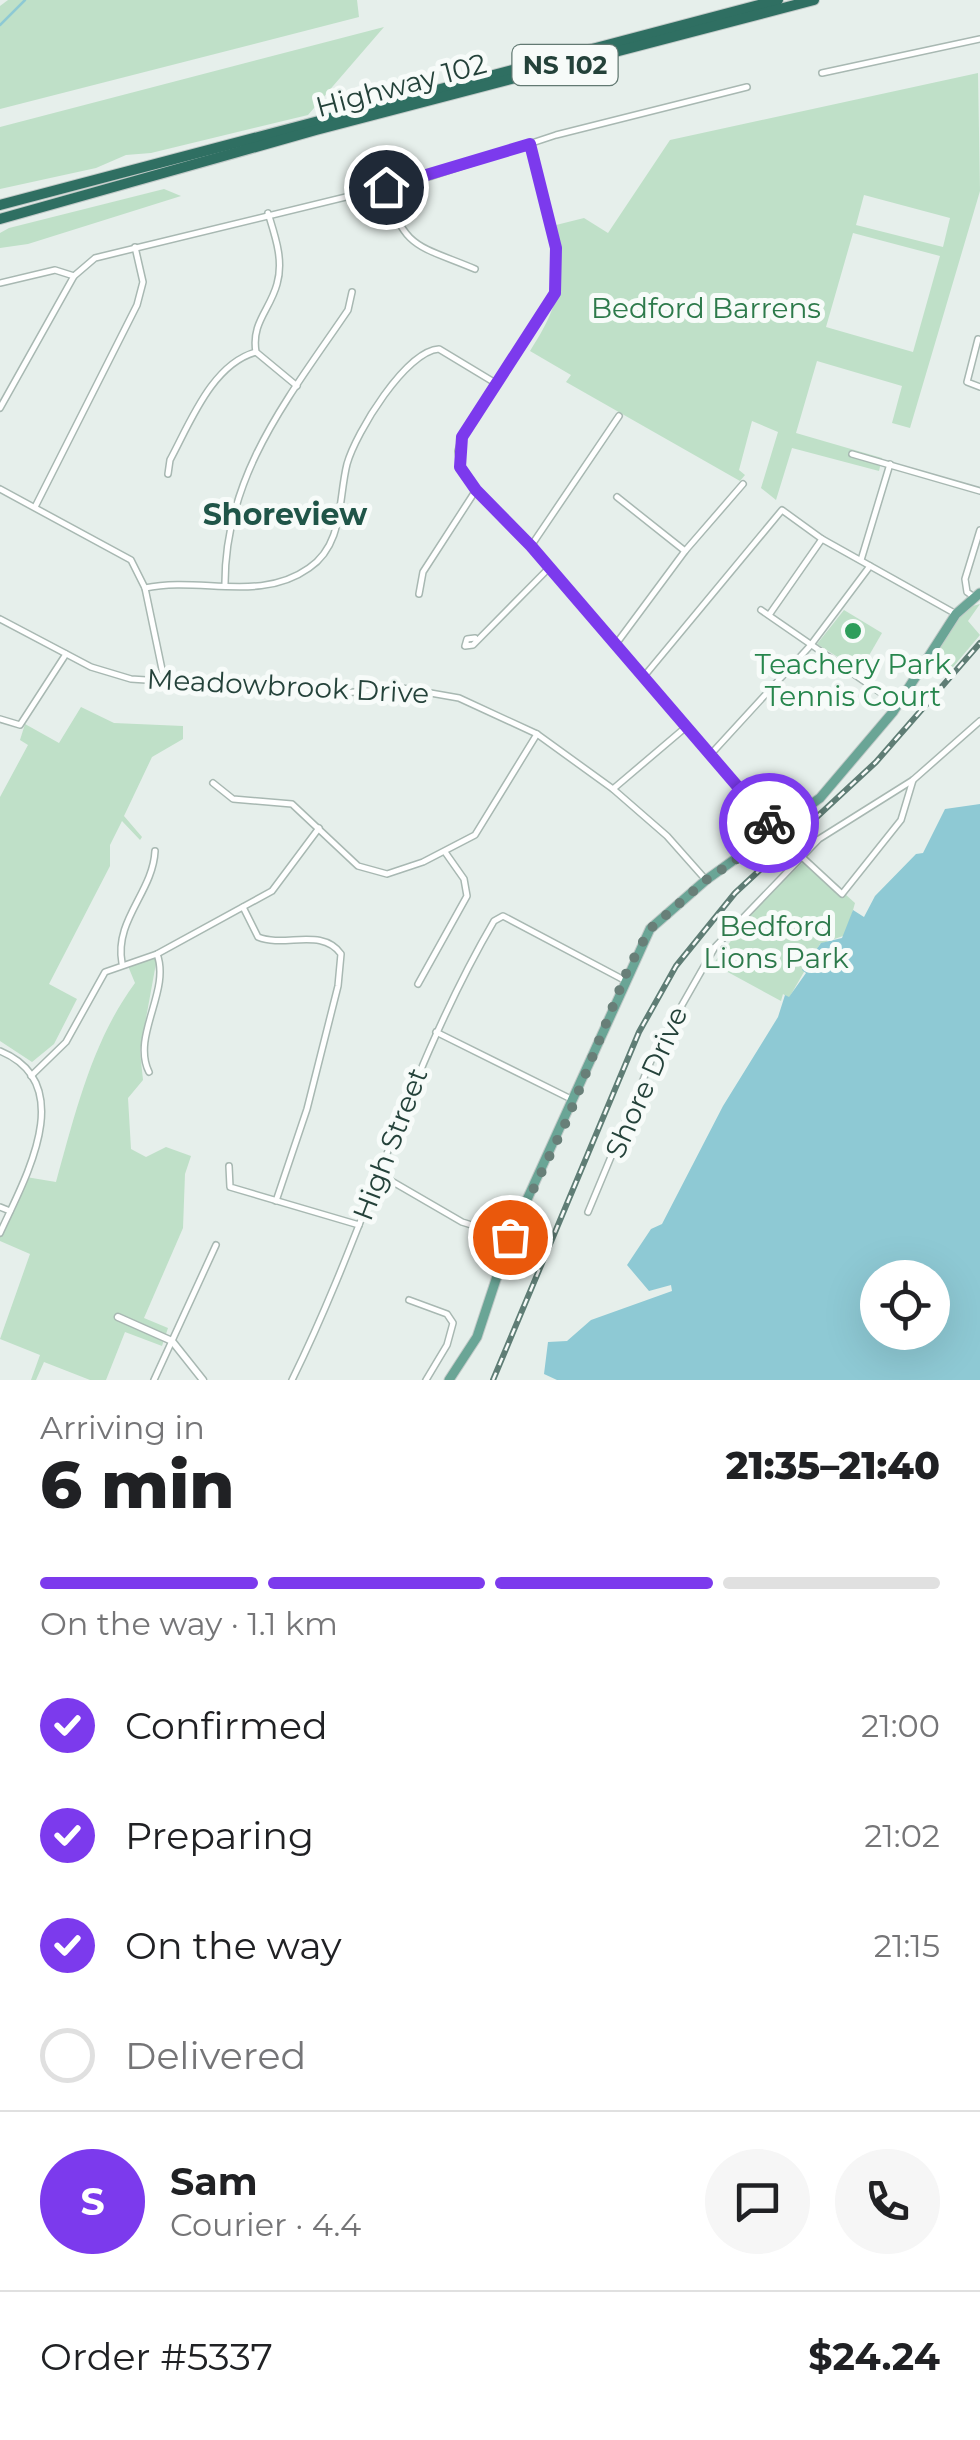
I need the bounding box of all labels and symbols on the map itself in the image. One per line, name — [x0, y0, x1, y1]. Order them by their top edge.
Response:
road number: NS 102 — [512, 45, 618, 85]
street label: Highway 102 — [312, 46, 490, 124]
pin — [344, 145, 429, 230]
park label: Bedford Barrens — [591, 291, 821, 325]
district label: Shoreview — [203, 496, 368, 533]
marker: Teachery Park Tennis Court — [842, 620, 864, 642]
place label: Teachery Park Tennis Court — [755, 647, 951, 713]
street label: Meadowbrook Drive — [146, 662, 430, 710]
courier — [719, 773, 819, 873]
park label: Bedford Lions Park — [703, 909, 849, 975]
street label: Shore Drive — [597, 1001, 695, 1163]
street label: High Street — [345, 1063, 435, 1225]
pin — [468, 1195, 553, 1280]

